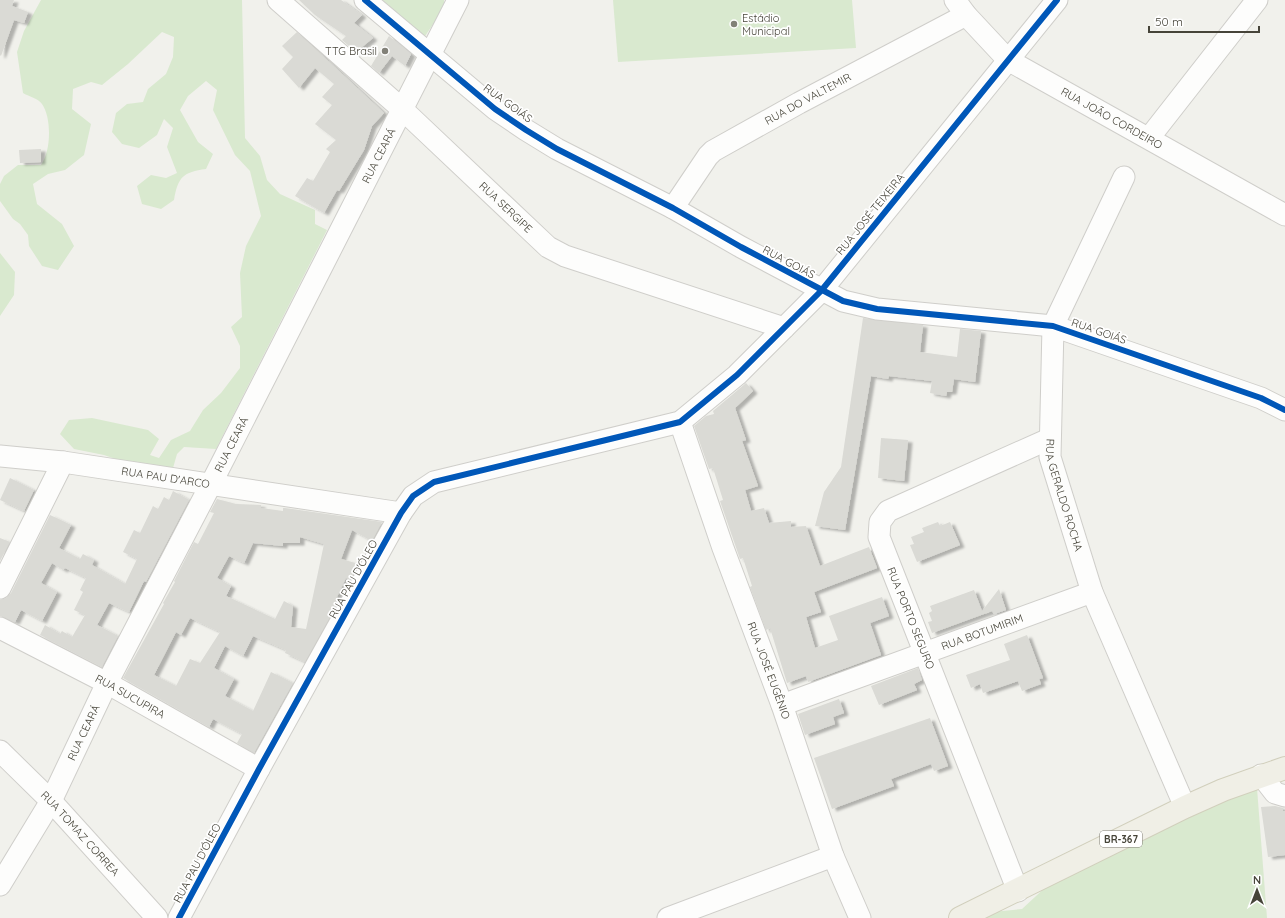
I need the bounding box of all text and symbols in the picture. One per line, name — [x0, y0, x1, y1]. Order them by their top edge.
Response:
scale bar — [1149, 8, 1259, 34]
place label: Estádio Municipal — [742, 11, 790, 38]
text: 50 m — [1155, 14, 1183, 29]
marker: Estádio Municipal — [729, 19, 739, 29]
place label: TTG Brasil — [325, 44, 377, 58]
marker: TTG Brasil — [380, 46, 390, 56]
street label: RUA DO VALTEMIR — [762, 70, 853, 128]
street label: RUA GOIÁS — [481, 80, 535, 126]
street label: RUA JOÃO CORDEIRO — [1058, 84, 1165, 152]
street label: RUA CEARÁ — [359, 126, 398, 186]
street label: RUA JOSÉ TEIXEIRA — [833, 170, 907, 258]
street label: RUA SERGIPE — [476, 179, 535, 236]
street label: RUA GOIÁS — [760, 242, 818, 282]
street label: RUA GOIÁS — [1070, 315, 1128, 347]
street label: RUA CEARÁ — [211, 414, 251, 474]
street label: RUA GERALDO ROCHA — [1042, 438, 1086, 553]
street label: RUA PAU D'ARCO — [120, 464, 211, 491]
street label: RUA PAU D'ÓLEO — [326, 537, 380, 621]
street label: RUA PORTO SEGURO — [884, 565, 938, 671]
street label: RUA BOTUMIRIM — [939, 611, 1025, 653]
street label: RUA JOSÉ EUGÊNIO — [744, 620, 793, 721]
street label: RUA SUCUPIRA — [93, 671, 168, 721]
street label: RUA CEARÁ — [64, 702, 103, 763]
street label: RUA TOMAZ CORREA — [38, 788, 122, 879]
street label: RUA PAU D'ÓLEO — [170, 821, 224, 905]
road number: BR-367 — [1100, 831, 1142, 847]
north arrow — [1237, 870, 1277, 910]
text: N — [1253, 873, 1261, 887]

